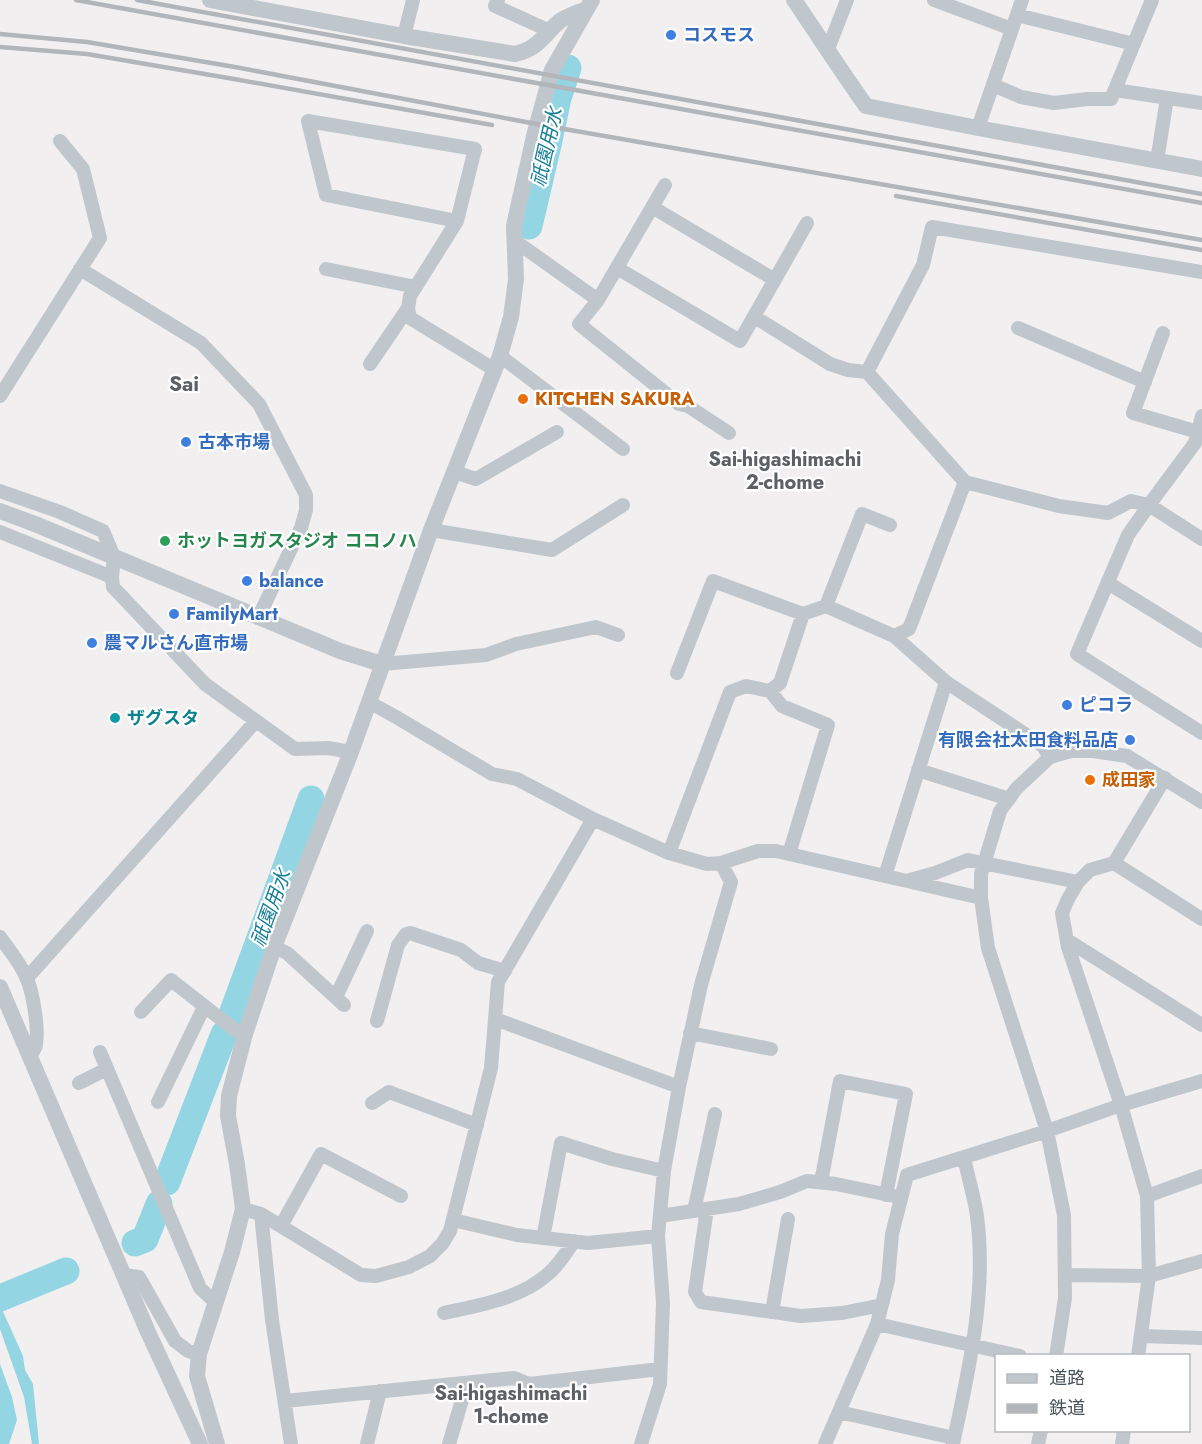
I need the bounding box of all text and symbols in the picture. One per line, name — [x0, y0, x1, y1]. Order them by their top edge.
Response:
place label: コスモス — [683, 22, 755, 48]
marker: コスモス — [664, 28, 678, 42]
water label: 祇園用水 — [524, 103, 571, 189]
district label: Sai — [169, 369, 199, 399]
place label: KITCHEN SAKURA — [535, 386, 695, 412]
marker: KITCHEN SAKURA — [516, 392, 530, 406]
place label: 古本市場 — [198, 429, 270, 455]
marker: 古本市場 — [179, 435, 193, 449]
district label: Sai-higashimachi 2-chome — [708, 445, 862, 497]
place label: ホットヨガスタジオ ココノハ — [177, 528, 416, 554]
marker: ホットヨガスタジオ ココノハ — [158, 534, 172, 548]
place label: balance — [259, 568, 324, 594]
marker: balance — [240, 574, 254, 588]
place label: FamilyMart — [186, 601, 278, 627]
marker: FamilyMart — [167, 607, 181, 621]
place label: 農マルさん直市場 — [104, 630, 248, 656]
marker: 農マルさん直市場 — [85, 636, 99, 650]
place label: ピコラ — [1079, 692, 1133, 718]
marker: ピコラ — [1060, 698, 1074, 712]
place label: ザグスタ — [127, 705, 199, 731]
marker: ザグスタ — [108, 711, 122, 725]
place label: 有限会社太田食料品店 — [938, 727, 1118, 753]
marker: 有限会社太田食料品店 — [1123, 733, 1137, 747]
place label: 成田家 — [1102, 767, 1156, 793]
marker: 成田家 — [1083, 773, 1097, 787]
water label: 祇園用水 — [244, 864, 299, 951]
legend — [995, 1354, 1190, 1432]
text: 道路 — [1049, 1365, 1085, 1391]
district label: Sai-higashimachi 1-chome — [434, 1379, 588, 1431]
text: 鉄道 — [1049, 1395, 1085, 1421]

